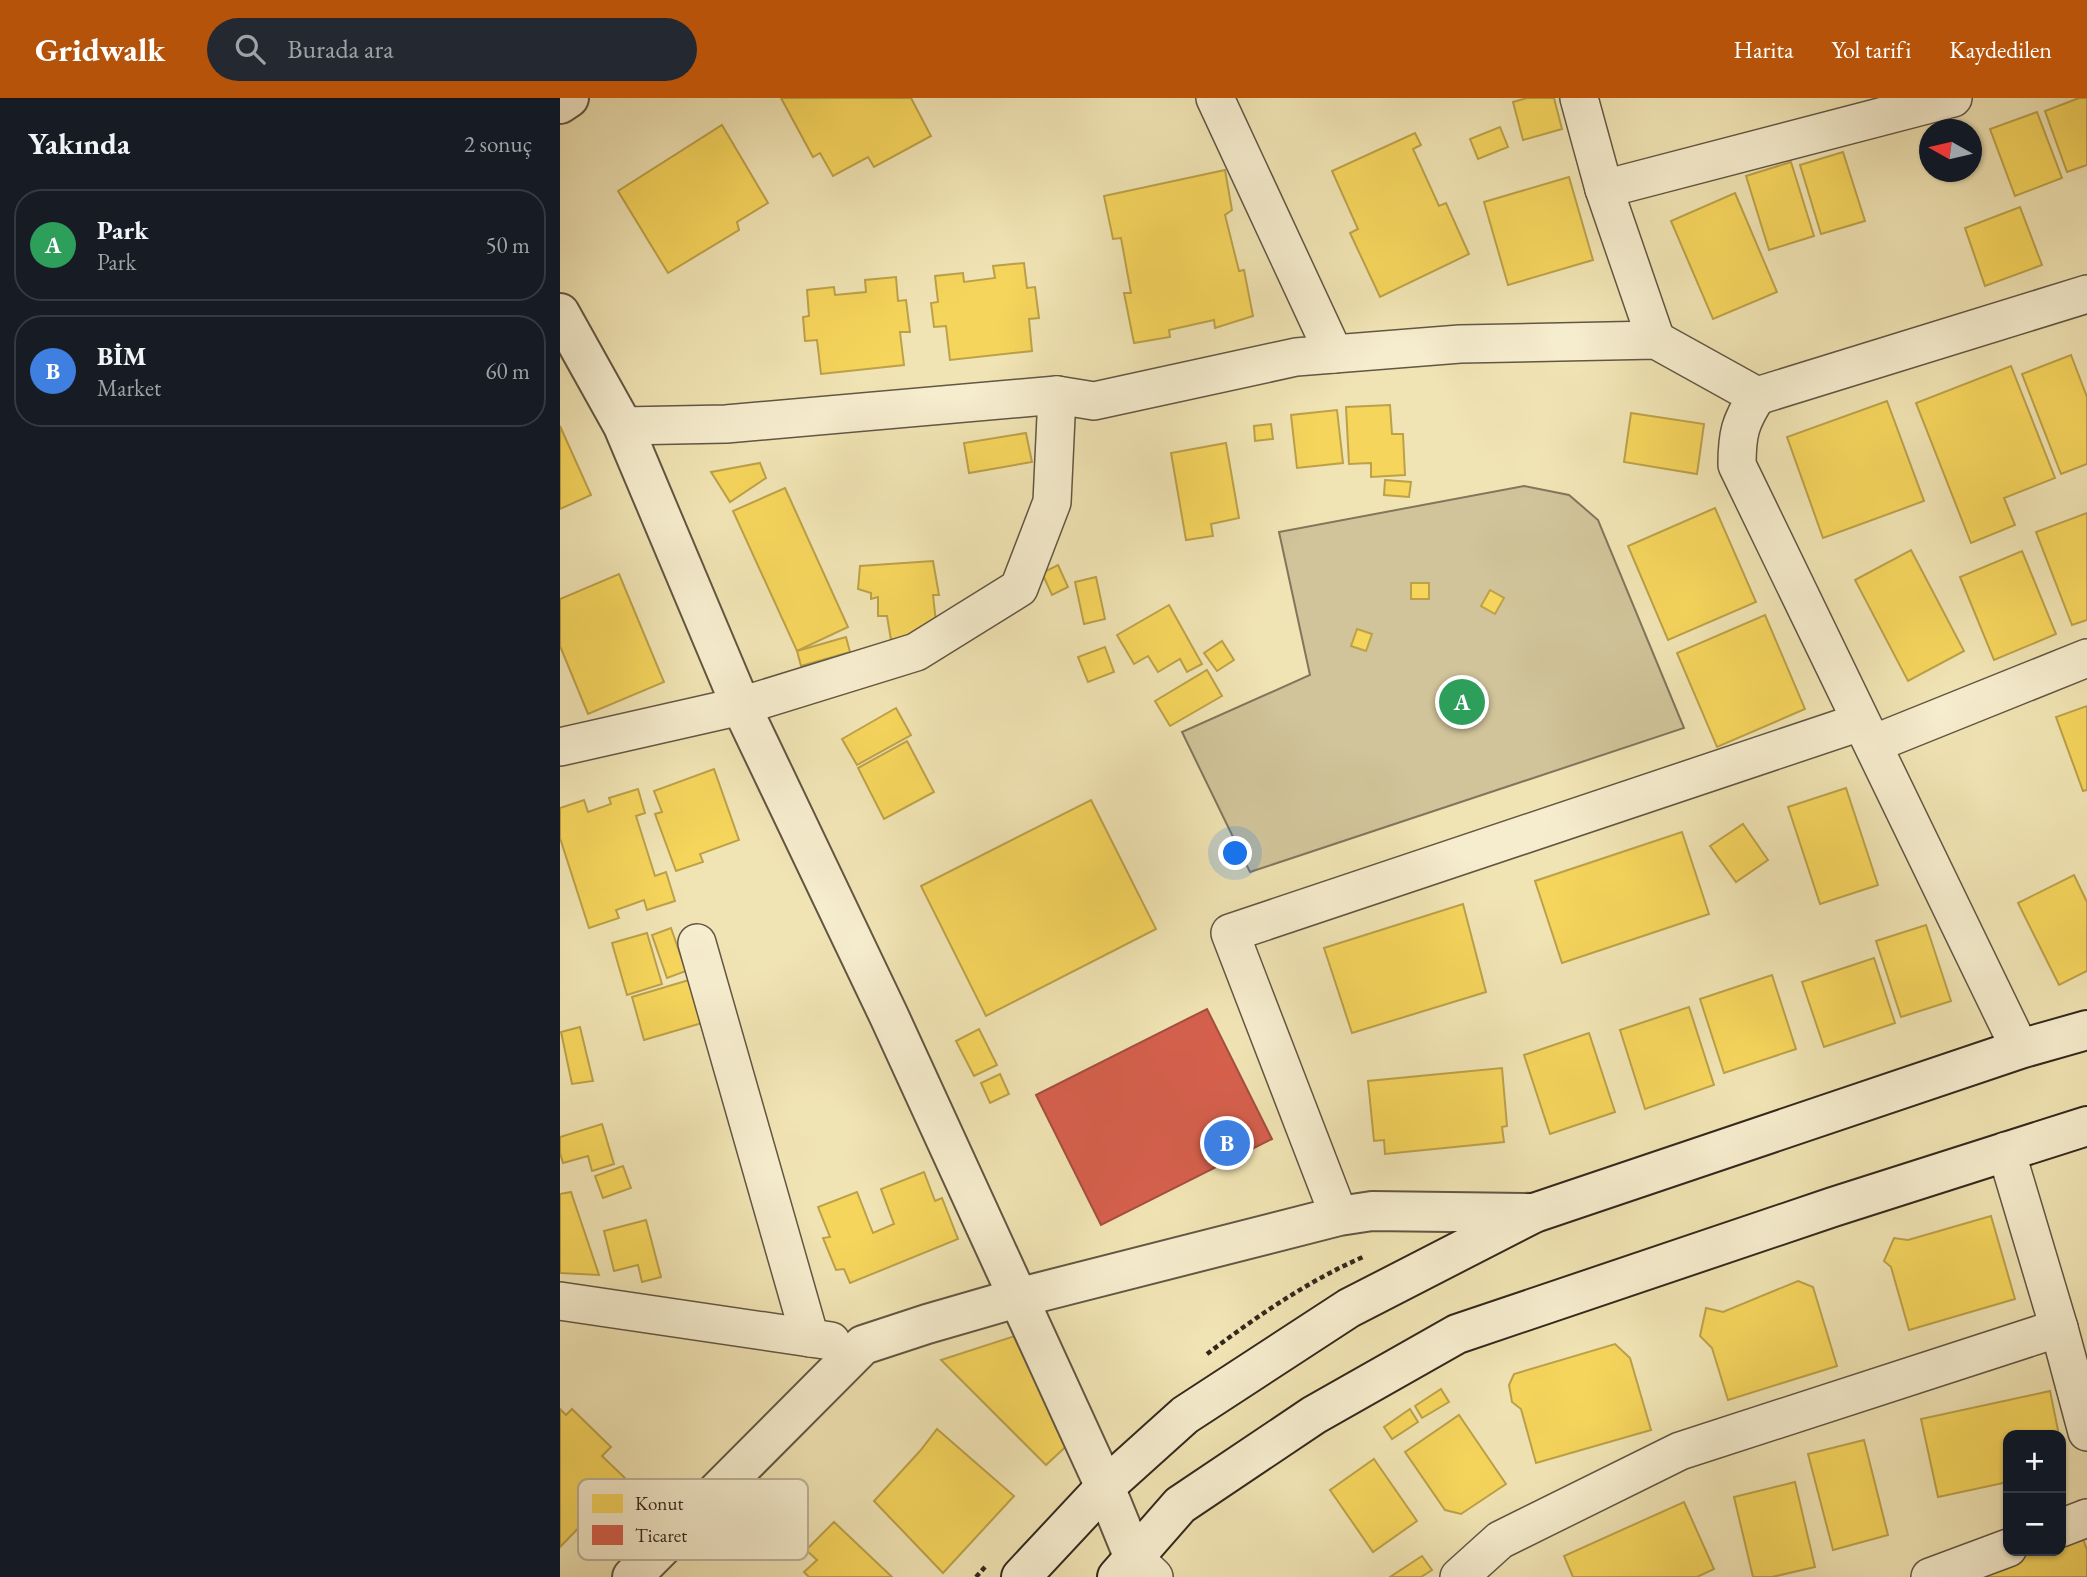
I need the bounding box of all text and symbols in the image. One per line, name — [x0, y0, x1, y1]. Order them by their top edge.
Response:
search box — [207, 18, 697, 81]
text: Gridwalk — [35, 28, 165, 71]
icon: search — [231, 30, 269, 68]
text: Burada ara — [287, 32, 394, 66]
text: Harita — [1734, 34, 1794, 65]
text: Yol tarifi — [1832, 34, 1911, 65]
text: Kaydedilen — [1949, 34, 2052, 65]
north arrow — [1919, 119, 1982, 182]
text: Yakında — [28, 124, 130, 163]
text: 2 sonuç — [464, 129, 532, 159]
text: Park — [97, 213, 148, 247]
text: A — [45, 230, 61, 260]
text: 50 m — [485, 230, 530, 260]
text: Park — [97, 247, 136, 277]
text: BİM — [97, 339, 147, 373]
text: B — [46, 356, 60, 386]
text: 60 m — [485, 356, 530, 386]
text: Market — [97, 373, 161, 403]
pin: A — [1439, 676, 1485, 728]
your location — [1218, 836, 1252, 870]
pin: B — [1204, 1117, 1250, 1169]
map controls — [2003, 1430, 2066, 1556]
button: + — [2003, 1430, 2066, 1493]
legend — [578, 1479, 808, 1560]
text: Konut — [635, 1491, 683, 1516]
button: − — [2003, 1493, 2066, 1556]
text: Ticaret — [635, 1523, 687, 1548]

